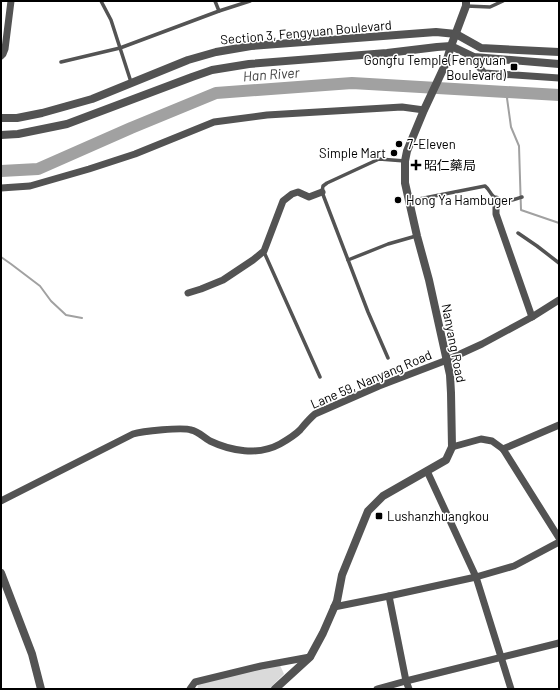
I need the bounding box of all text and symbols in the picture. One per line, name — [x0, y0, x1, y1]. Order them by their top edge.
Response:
street label: Section 3, Fengyuan Boulevard — [220, 17, 392, 47]
place label: Gongfu Temple(Fengyuan Boulevard) — [364, 52, 507, 83]
marker: Gongfu Temple(Fengyuan Boulevard) — [509, 62, 519, 72]
water label: Han River — [242, 63, 301, 84]
place label: 7-Eleven — [407, 136, 456, 152]
marker: 7-Eleven — [394, 139, 404, 149]
place label: Simple Mart — [319, 145, 386, 161]
marker: Simple Mart — [389, 148, 399, 158]
place label: 昭仁藥局 — [424, 157, 476, 173]
marker: 昭仁藥局 — [411, 160, 421, 170]
place label: Hong Ya Hambuger — [406, 192, 513, 208]
marker: Hong Ya Hambuger — [393, 195, 403, 205]
street label: Nanyang Road — [439, 302, 469, 384]
street label: Lane 59, Nanyang Road — [308, 346, 434, 412]
place label: Lushanzhuangkou — [387, 508, 489, 524]
marker: Lushanzhuangkou — [374, 511, 384, 521]

